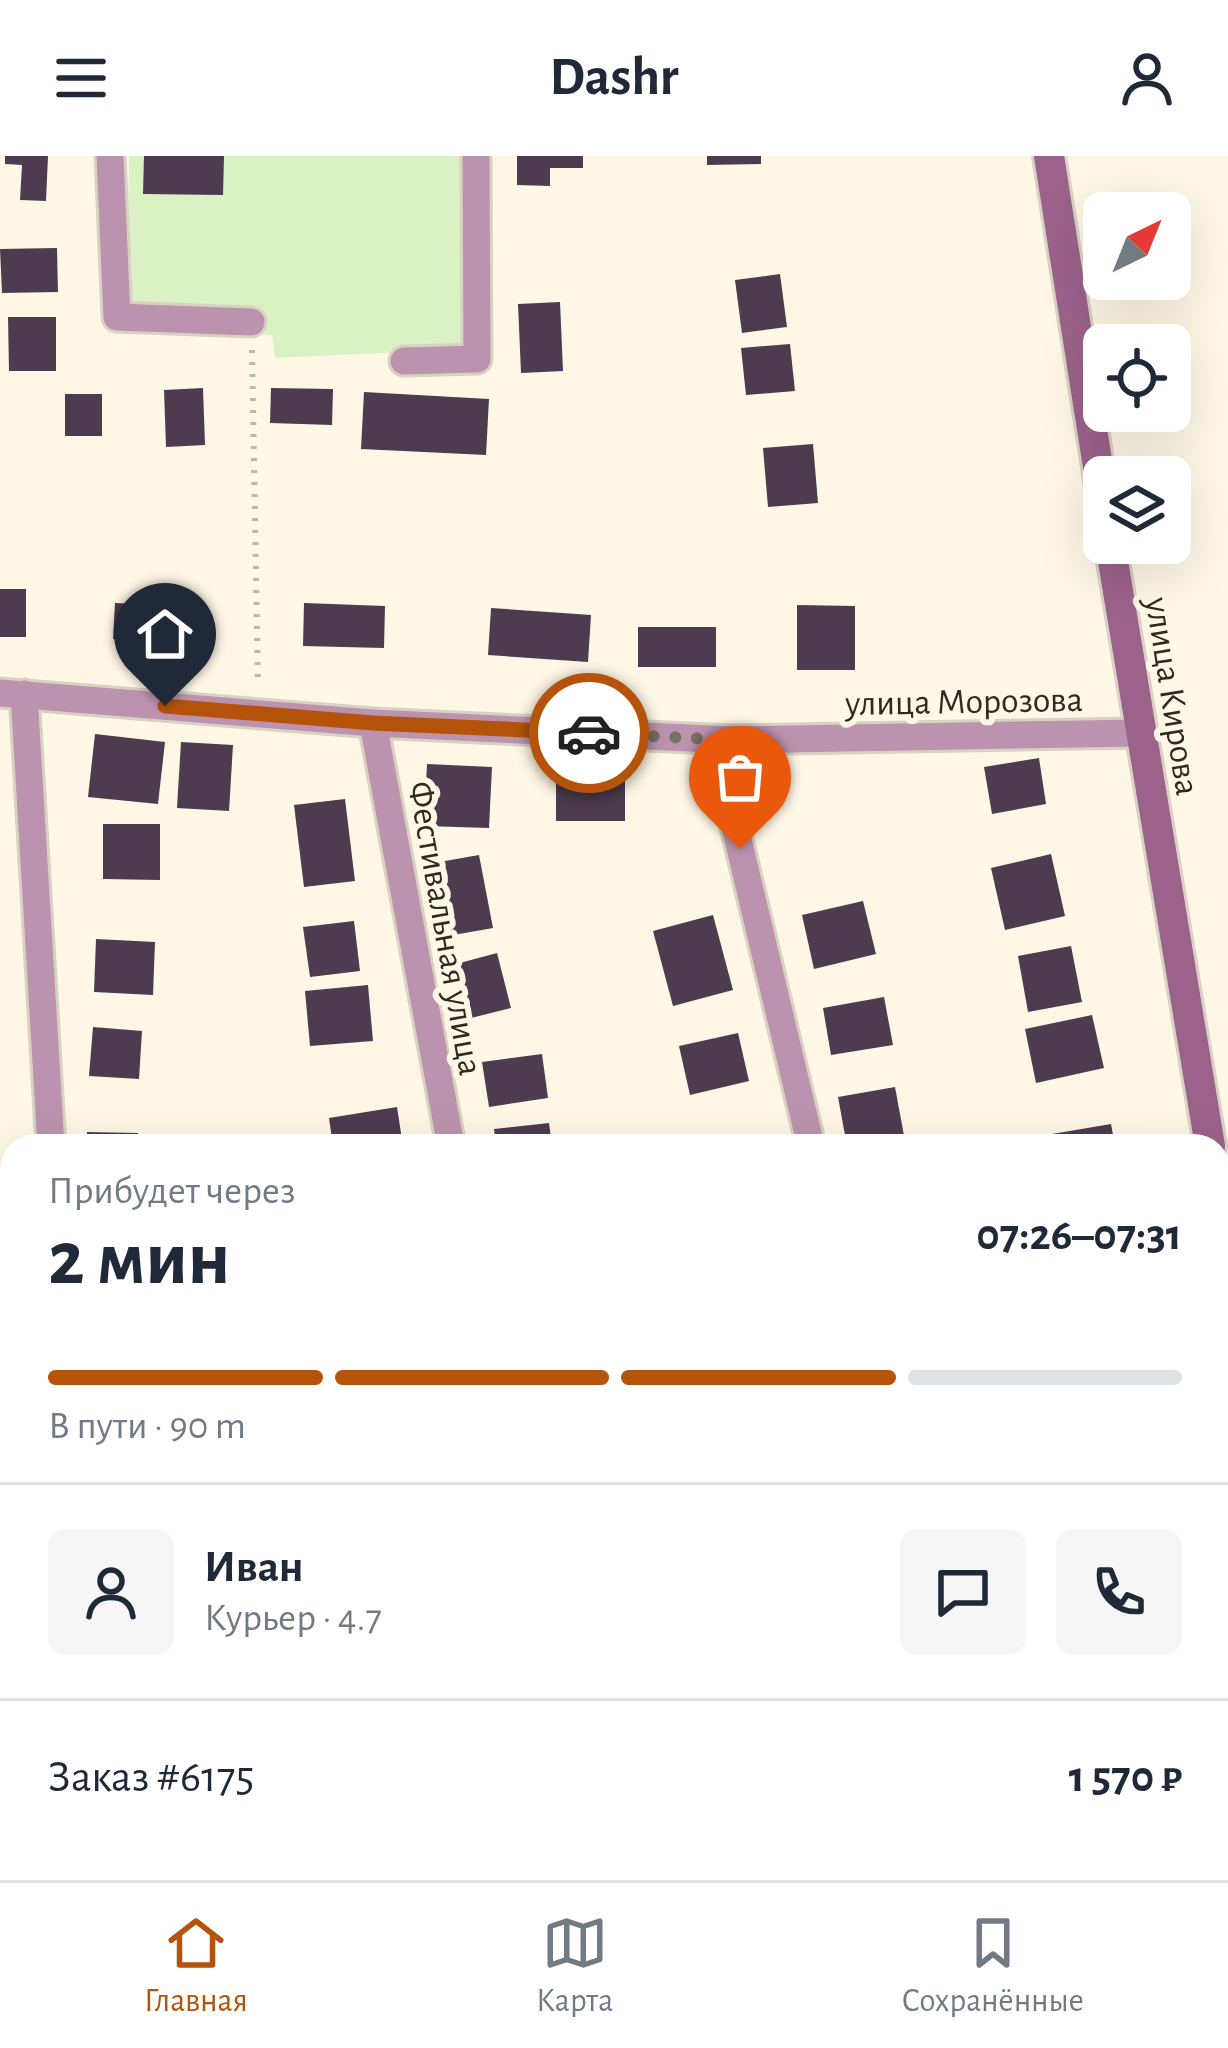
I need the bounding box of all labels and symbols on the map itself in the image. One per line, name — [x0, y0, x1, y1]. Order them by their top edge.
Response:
north arrow — [1083, 192, 1191, 300]
pin — [114, 583, 216, 706]
street label: улица Кирова — [1138, 594, 1205, 798]
courier — [529, 673, 649, 793]
street label: улица Морозова — [844, 682, 1083, 722]
pin — [689, 726, 791, 849]
street label: Фестивальная улица — [401, 779, 489, 1078]

